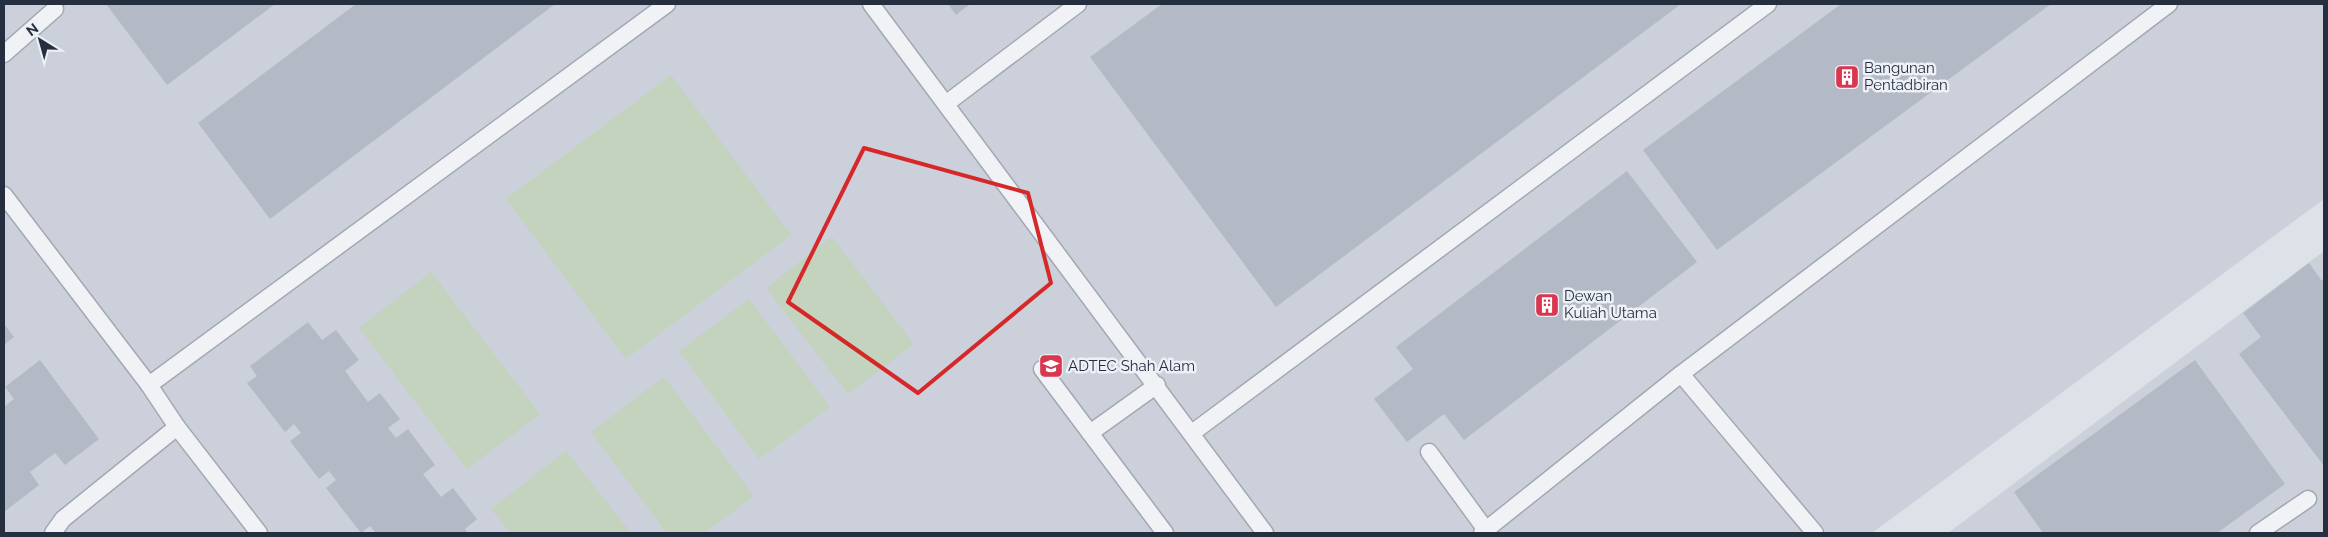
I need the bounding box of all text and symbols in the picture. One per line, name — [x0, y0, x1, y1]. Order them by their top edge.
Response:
north arrow — [15, 15, 65, 65]
text: N — [23, 20, 41, 39]
place label: Bangunan Pentadbiran — [1864, 59, 1948, 94]
building icon: Bangunan Pentadbiran — [1834, 64, 1860, 90]
place label: Dewan Kuliah Utama — [1564, 287, 1657, 322]
building icon: Dewan Kuliah Utama — [1534, 292, 1560, 318]
school or university icon: ADTEC Shah Alam — [1038, 353, 1064, 379]
place label: ADTEC Shah Alam — [1068, 357, 1195, 375]

